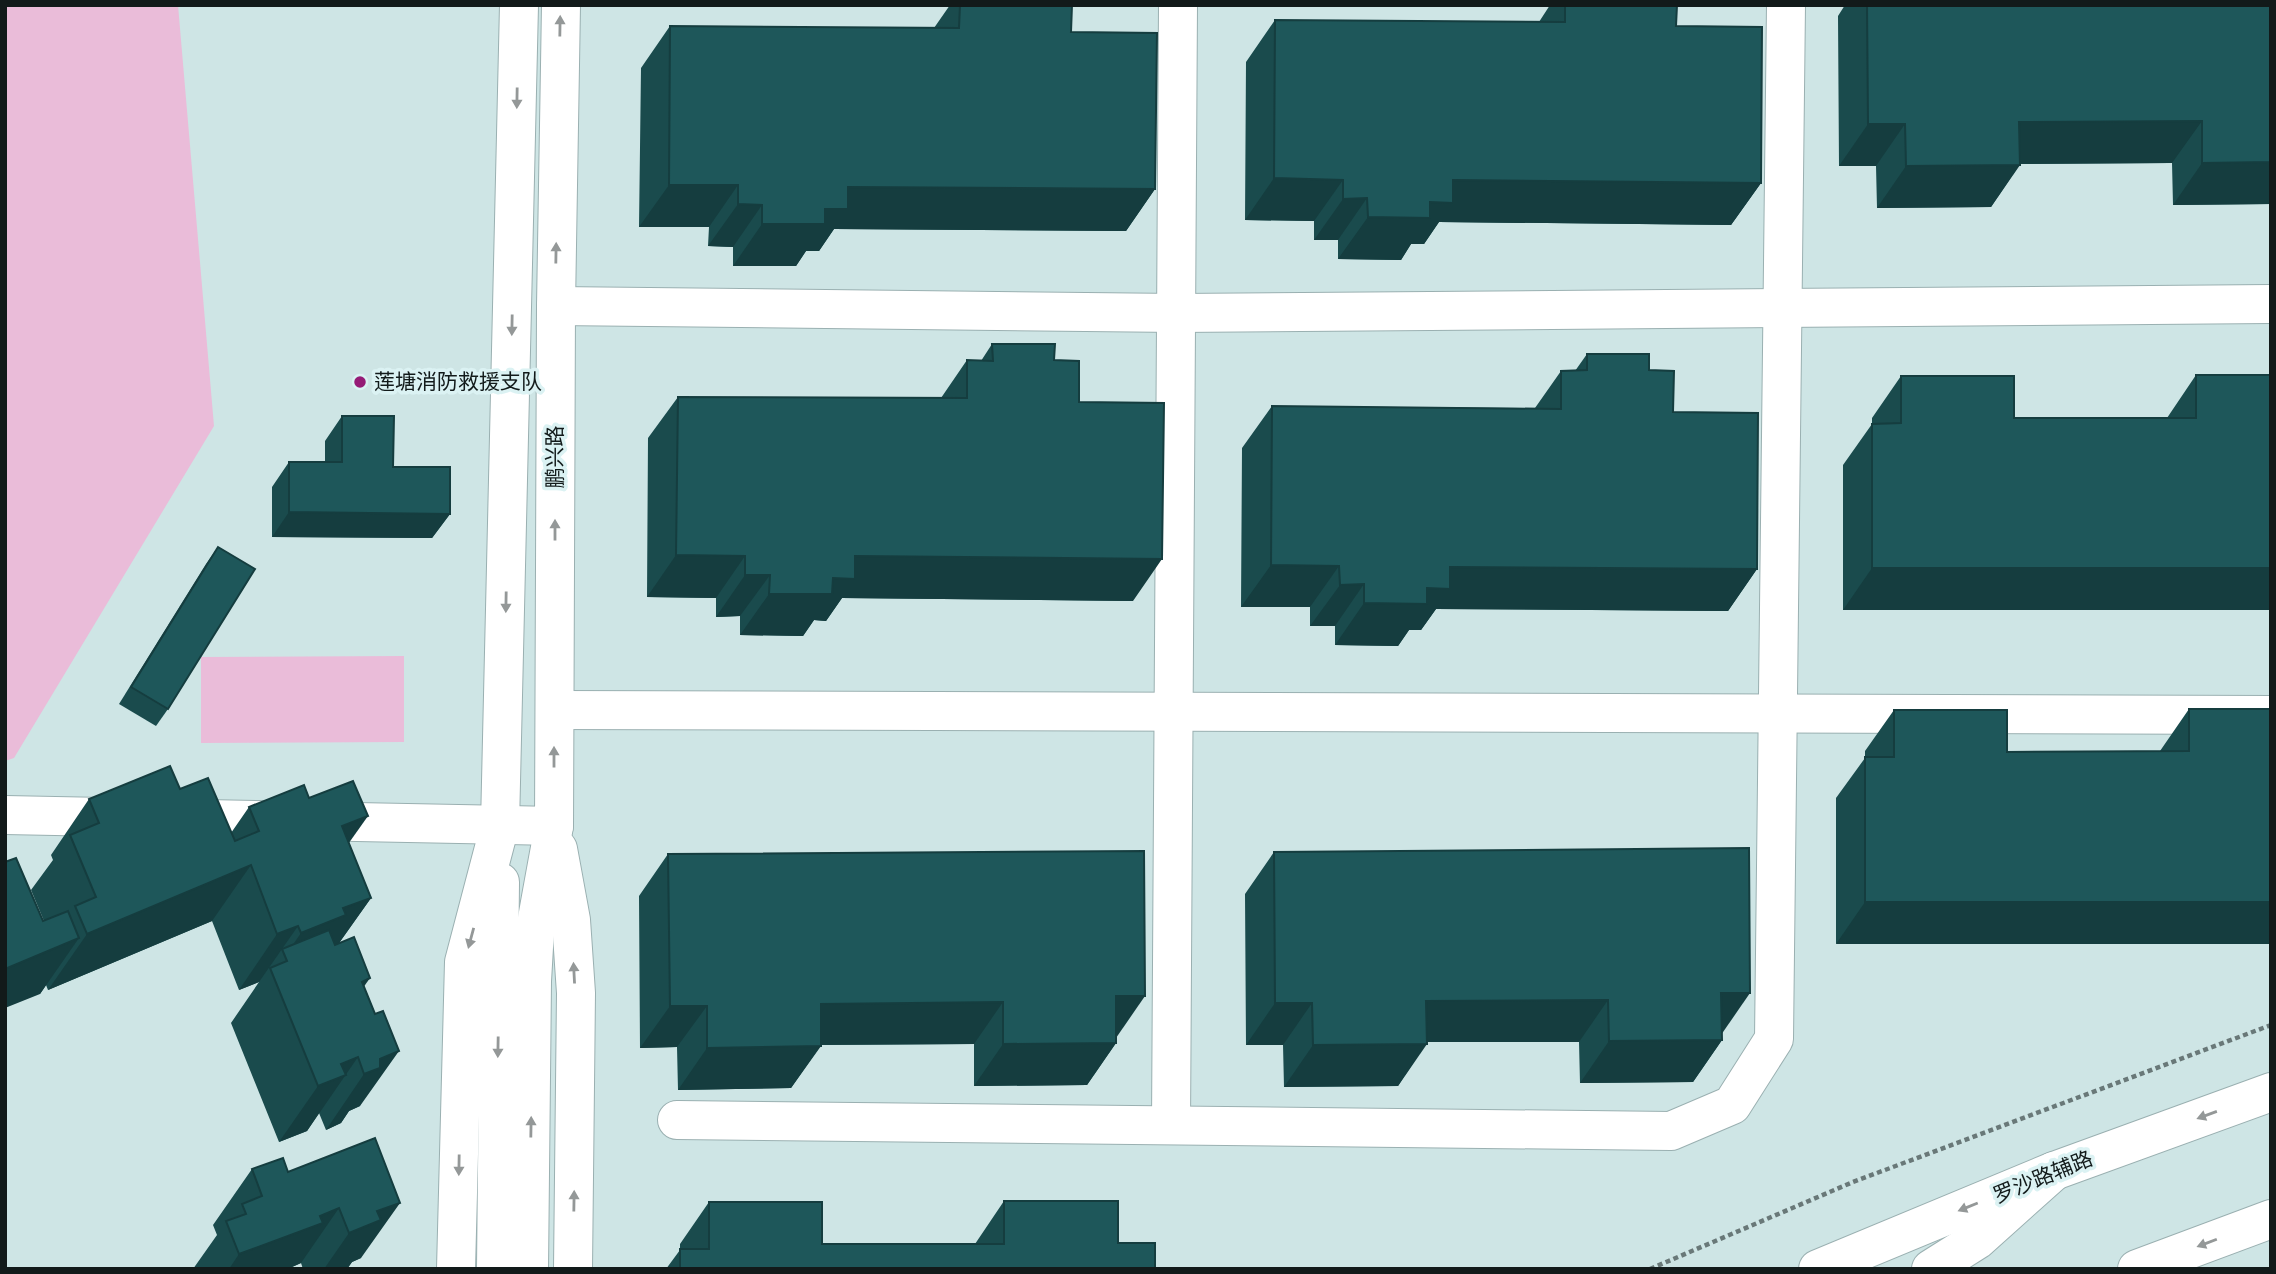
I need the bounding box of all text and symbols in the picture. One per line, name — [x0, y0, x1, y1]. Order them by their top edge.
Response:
one-way arrow — [555, 15, 566, 37]
one-way arrow — [511, 87, 523, 109]
one-way arrow — [551, 242, 562, 264]
one-way arrow — [506, 315, 518, 337]
place label: 莲塘消防救援支队 — [374, 370, 542, 394]
marker: 莲塘消防救援支队 — [352, 374, 368, 390]
street label: 鹏兴路 — [543, 426, 567, 489]
one-way arrow — [549, 519, 561, 541]
one-way arrow — [500, 591, 511, 613]
one-way arrow — [549, 746, 560, 768]
one-way arrow — [465, 928, 475, 949]
one-way arrow — [569, 962, 580, 984]
one-way arrow — [492, 1036, 504, 1058]
one-way arrow — [2196, 1110, 2217, 1121]
one-way arrow — [525, 1116, 536, 1138]
street label: 罗沙路辅路 — [1990, 1146, 2096, 1208]
one-way arrow — [453, 1154, 465, 1176]
one-way arrow — [568, 1189, 580, 1211]
one-way arrow — [1957, 1201, 1978, 1212]
one-way arrow — [2196, 1237, 2217, 1248]

